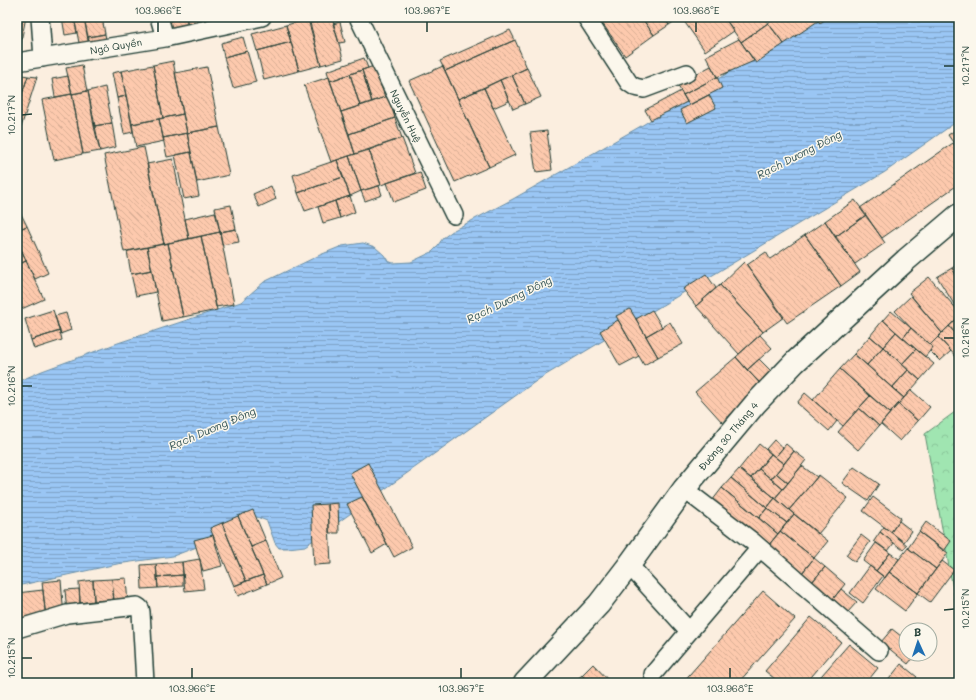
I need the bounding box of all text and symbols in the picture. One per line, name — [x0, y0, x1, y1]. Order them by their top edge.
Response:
text: 103.966°E — [134, 3, 182, 17]
text: 103.967°E — [404, 3, 451, 17]
text: 103.968°E — [672, 3, 720, 17]
street label: Ngô Quyền — [89, 35, 143, 57]
text: 10.217°N — [958, 46, 972, 86]
street label: Nguyễn Huệ — [387, 87, 425, 145]
text: 10.217°N — [4, 95, 18, 135]
water label: Rạch Dương Đông — [754, 126, 844, 182]
water label: Rạch Dương Đông — [464, 272, 555, 326]
text: 10.216°N — [958, 318, 972, 358]
text: 10.216°N — [4, 366, 18, 406]
street label: Đường 30 Tháng 4 — [695, 398, 761, 474]
water label: Rạch Dương Đông — [166, 403, 258, 453]
text: 10.215°N — [958, 589, 972, 629]
north arrow — [898, 622, 938, 662]
text: B — [913, 624, 922, 639]
text: 10.215°N — [4, 638, 18, 678]
text: 103.966°E — [168, 681, 216, 695]
text: 103.967°E — [438, 681, 485, 695]
text: 103.968°E — [706, 681, 754, 695]

